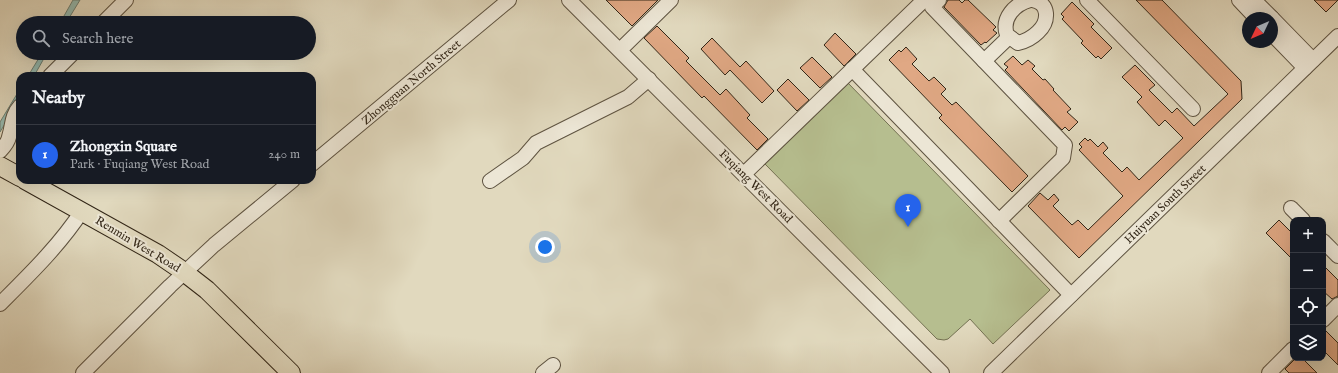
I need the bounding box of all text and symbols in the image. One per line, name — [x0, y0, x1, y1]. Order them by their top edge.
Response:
north arrow — [1242, 12, 1278, 48]
search box — [16, 16, 316, 60]
icon: search — [30, 27, 52, 49]
text: Search here — [62, 29, 133, 48]
street label: Zhongguan North Street — [359, 37, 464, 128]
text: Nearby — [32, 88, 85, 109]
text: Zhongxin Square — [70, 137, 177, 156]
text: 1 — [43, 146, 47, 163]
text: 240 m — [268, 146, 300, 163]
street label: Fuqiang West Road — [715, 146, 796, 227]
text: Park · Fuqiang West Road — [70, 156, 210, 173]
street label: Huiyuan South Street — [1121, 162, 1209, 247]
pin: 1 — [895, 194, 921, 227]
street label: Renmin West Road — [92, 213, 184, 276]
map controls — [1290, 217, 1326, 361]
button: + — [1290, 217, 1326, 253]
your location — [535, 237, 555, 257]
button: − — [1290, 253, 1326, 289]
button: locate — [1290, 289, 1326, 325]
button: layers — [1290, 325, 1326, 361]

